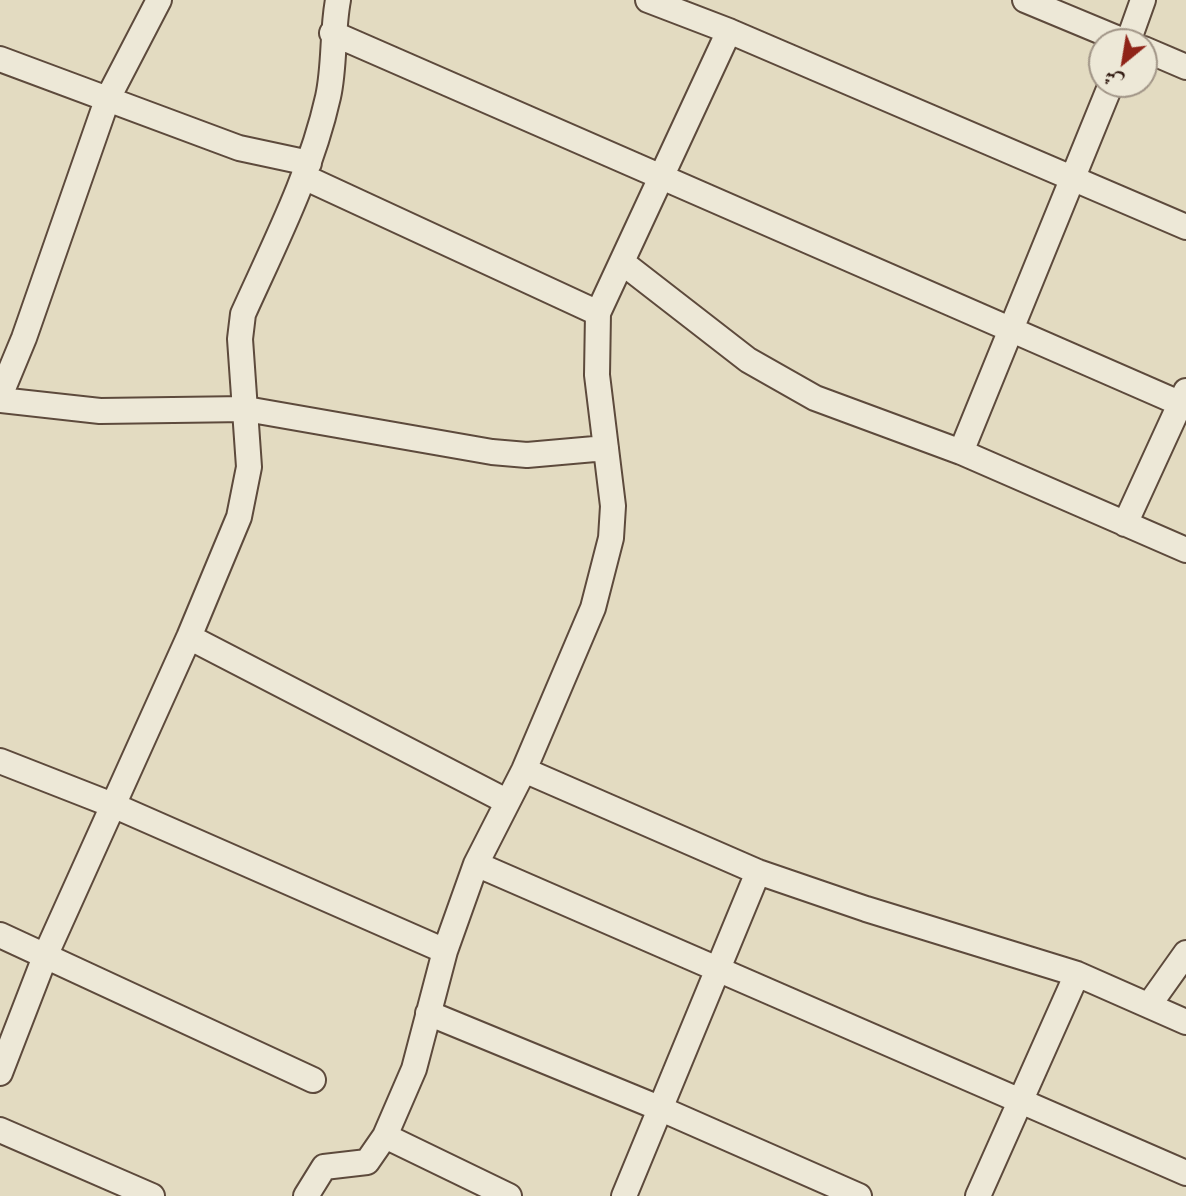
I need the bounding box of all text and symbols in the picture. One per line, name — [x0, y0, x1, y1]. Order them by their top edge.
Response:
north arrow — [1088, 28, 1158, 98]
text: ش — [1099, 64, 1128, 95]

